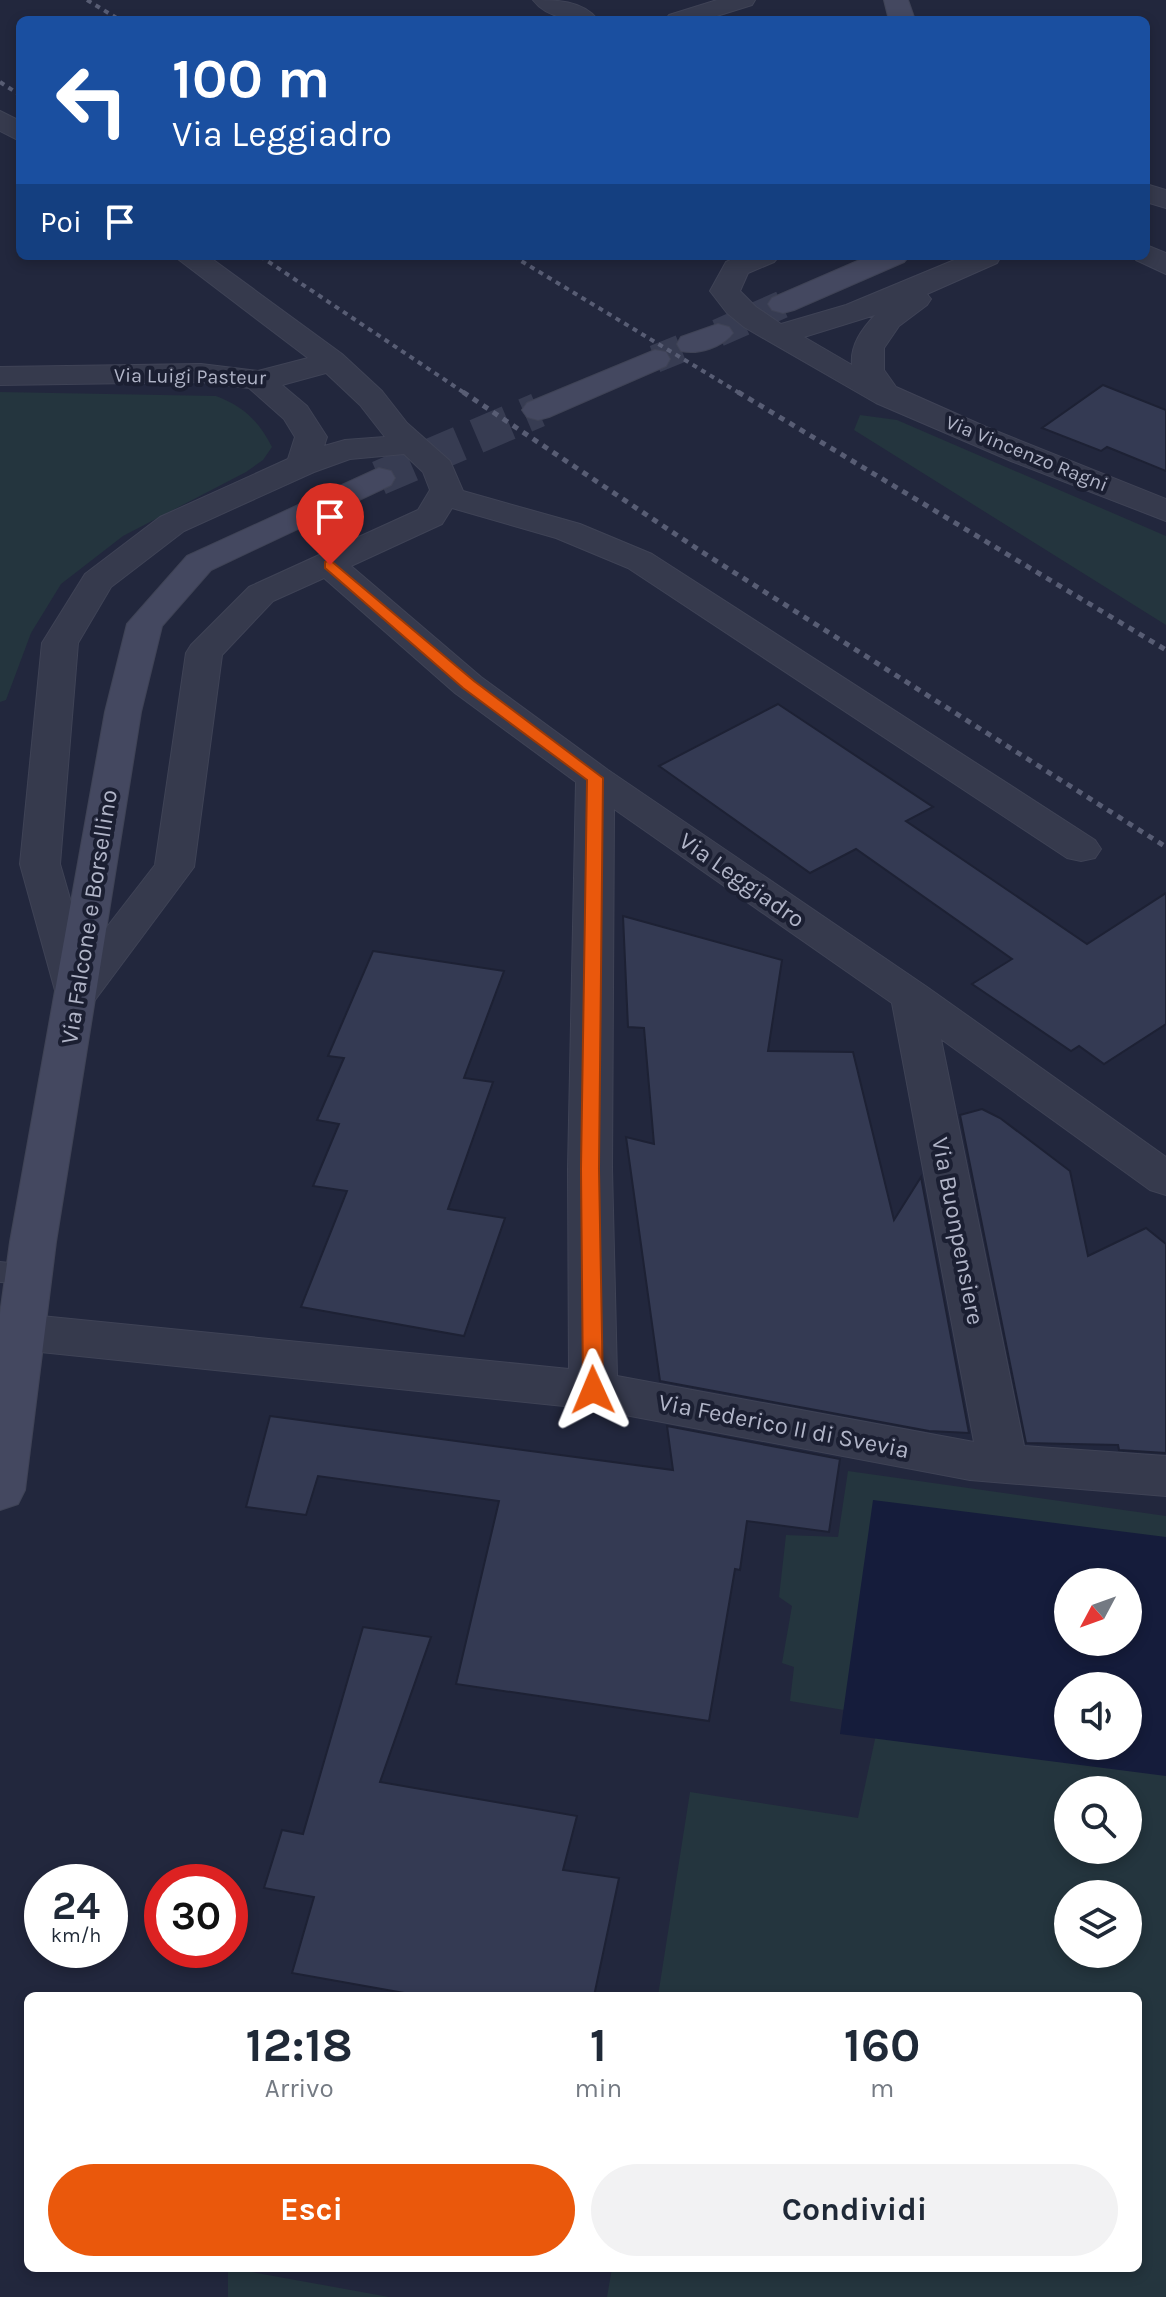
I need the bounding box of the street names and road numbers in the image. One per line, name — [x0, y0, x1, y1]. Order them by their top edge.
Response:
street label: Via Luigi Pasteur — [114, 364, 267, 389]
street label: Via Vincenzo Ragni — [942, 410, 1111, 496]
street label: Via Falcone e Borsellino — [55, 788, 123, 1046]
street label: Via Leggiadro — [674, 826, 810, 934]
street label: Via Buonpensiere — [926, 1135, 990, 1327]
street label: Via Federico II di Svevia — [656, 1388, 912, 1464]

